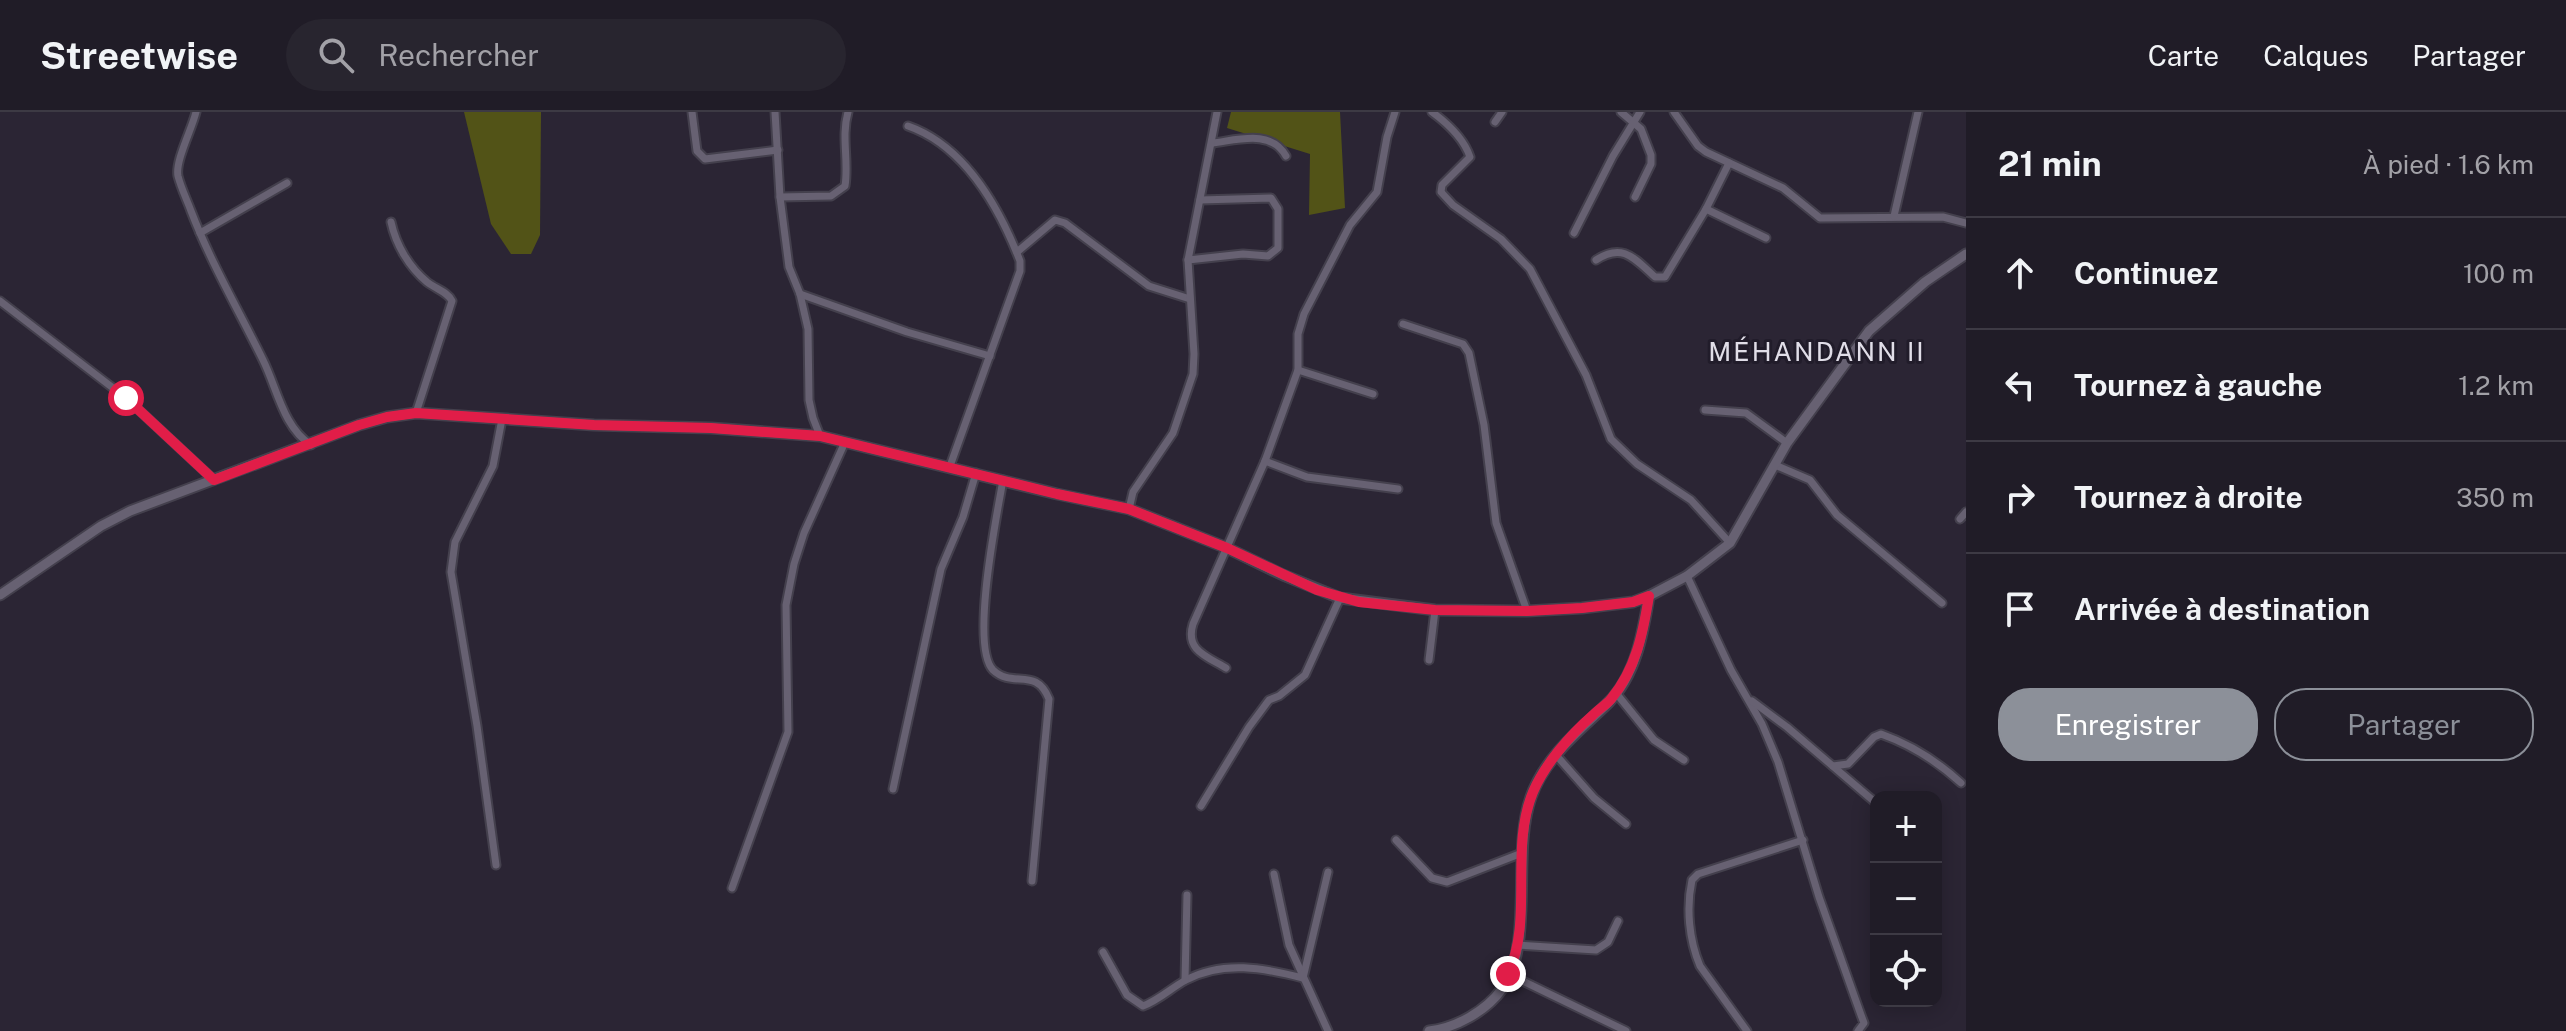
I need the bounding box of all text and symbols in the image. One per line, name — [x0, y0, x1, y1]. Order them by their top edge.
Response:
search box — [286, 19, 846, 91]
text: Streetwise — [40, 33, 238, 78]
icon: search — [314, 33, 358, 77]
text: Rechercher — [378, 37, 539, 73]
text: Carte — [2148, 39, 2219, 72]
text: Calques — [2263, 39, 2368, 72]
text: Partager — [2412, 39, 2526, 72]
text: 21 min — [1998, 144, 2102, 184]
text: À pied · 1.6 km — [2363, 149, 2534, 180]
icon: ahead — [1998, 251, 2042, 295]
text: Continuez — [2074, 255, 2218, 291]
text: 100 m — [2463, 258, 2534, 289]
district label: MÉHANDANN II — [1708, 336, 1926, 367]
icon: left — [1998, 363, 2042, 407]
text: Tournez à gauche — [2074, 367, 2322, 403]
text: 1.2 km — [2458, 370, 2534, 401]
route start — [108, 380, 144, 416]
icon: right — [1998, 475, 2042, 519]
text: Tournez à droite — [2074, 479, 2303, 515]
text: 350 m — [2456, 482, 2534, 513]
icon: arrive — [1998, 587, 2042, 631]
text: Arrivée à destination — [2074, 591, 2370, 627]
button: Enregistrer — [1998, 688, 2258, 761]
button: Partager — [2274, 688, 2534, 761]
map controls — [1870, 791, 1942, 1007]
button: + — [1870, 791, 1942, 863]
button: − — [1870, 863, 1942, 935]
button: locate — [1870, 935, 1942, 1007]
route end — [1490, 956, 1526, 992]

